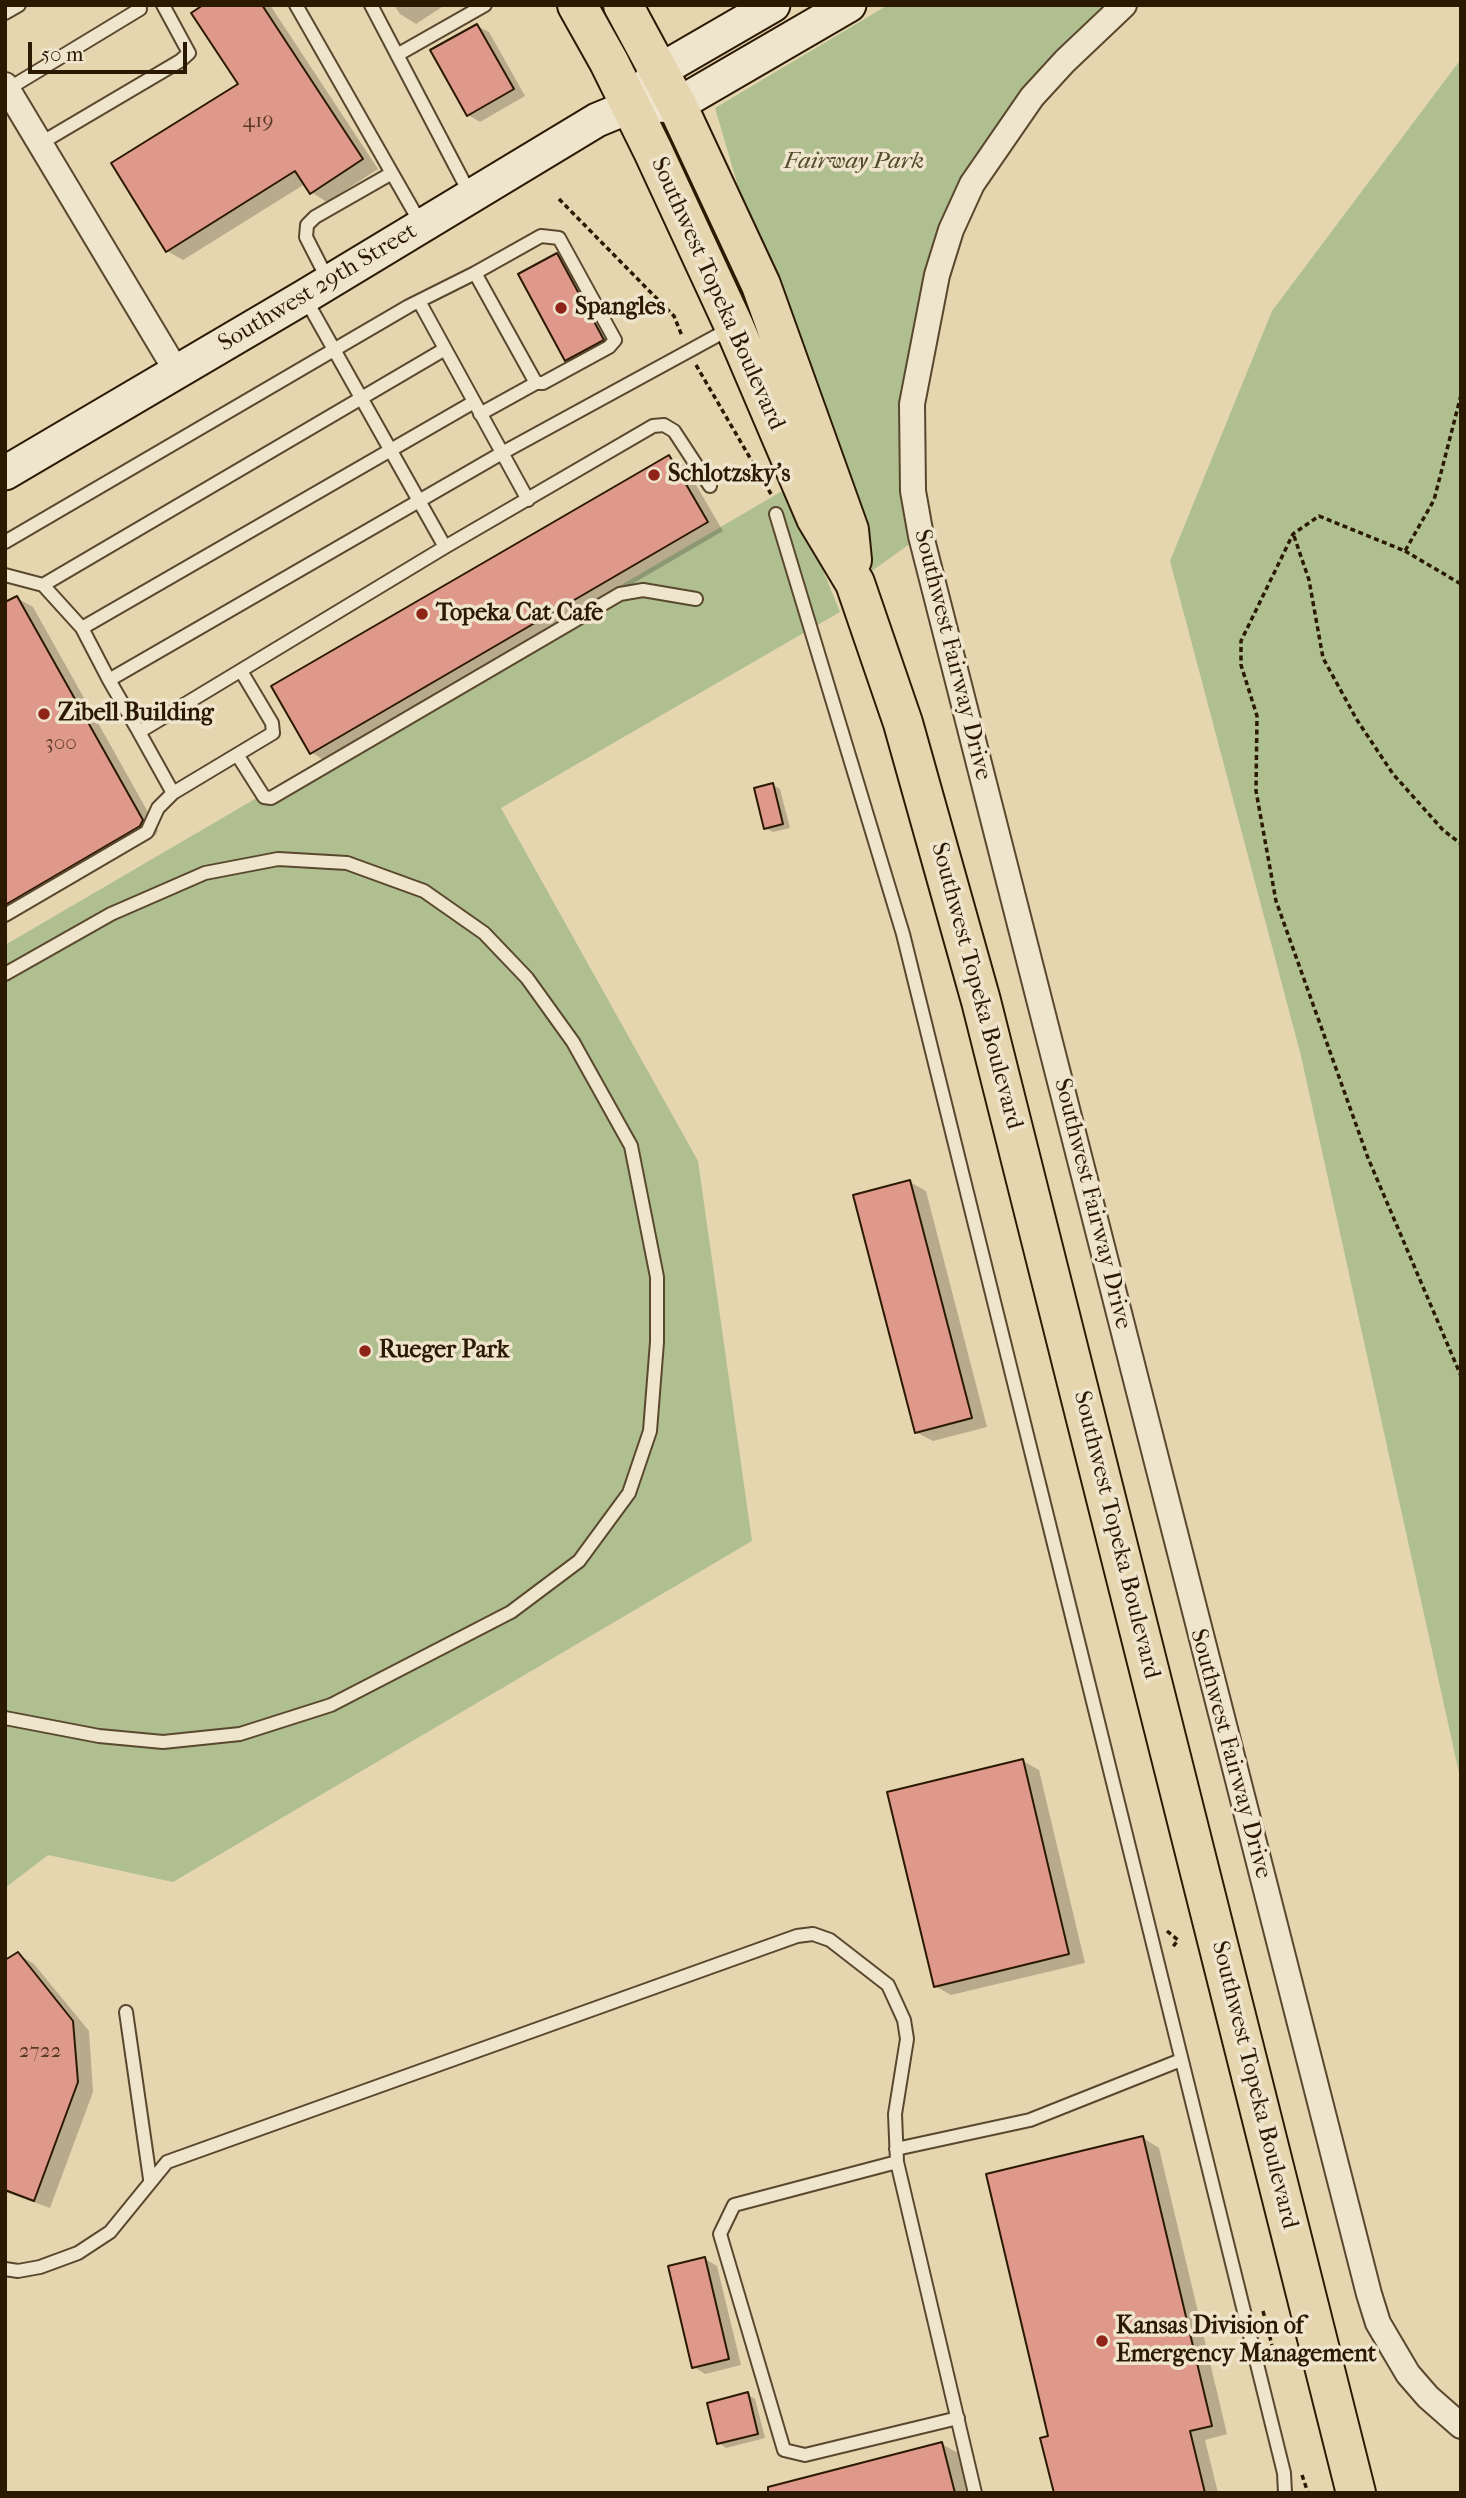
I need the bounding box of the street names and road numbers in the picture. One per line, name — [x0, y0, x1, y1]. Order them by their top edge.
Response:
street label: Southwest Topeka Boulevard — [644, 153, 790, 435]
street label: Southwest 29th Street — [213, 217, 423, 359]
street label: Southwest Fairway Drive — [907, 527, 997, 783]
street label: Southwest Topeka Boulevard — [924, 839, 1028, 1133]
street label: Southwest Fairway Drive — [1047, 1076, 1137, 1332]
street label: Southwest Topeka Boulevard — [1066, 1388, 1166, 1682]
street label: Southwest Fairway Drive — [1183, 1626, 1277, 1882]
street label: Southwest Topeka Boulevard — [1204, 1938, 1304, 2232]

